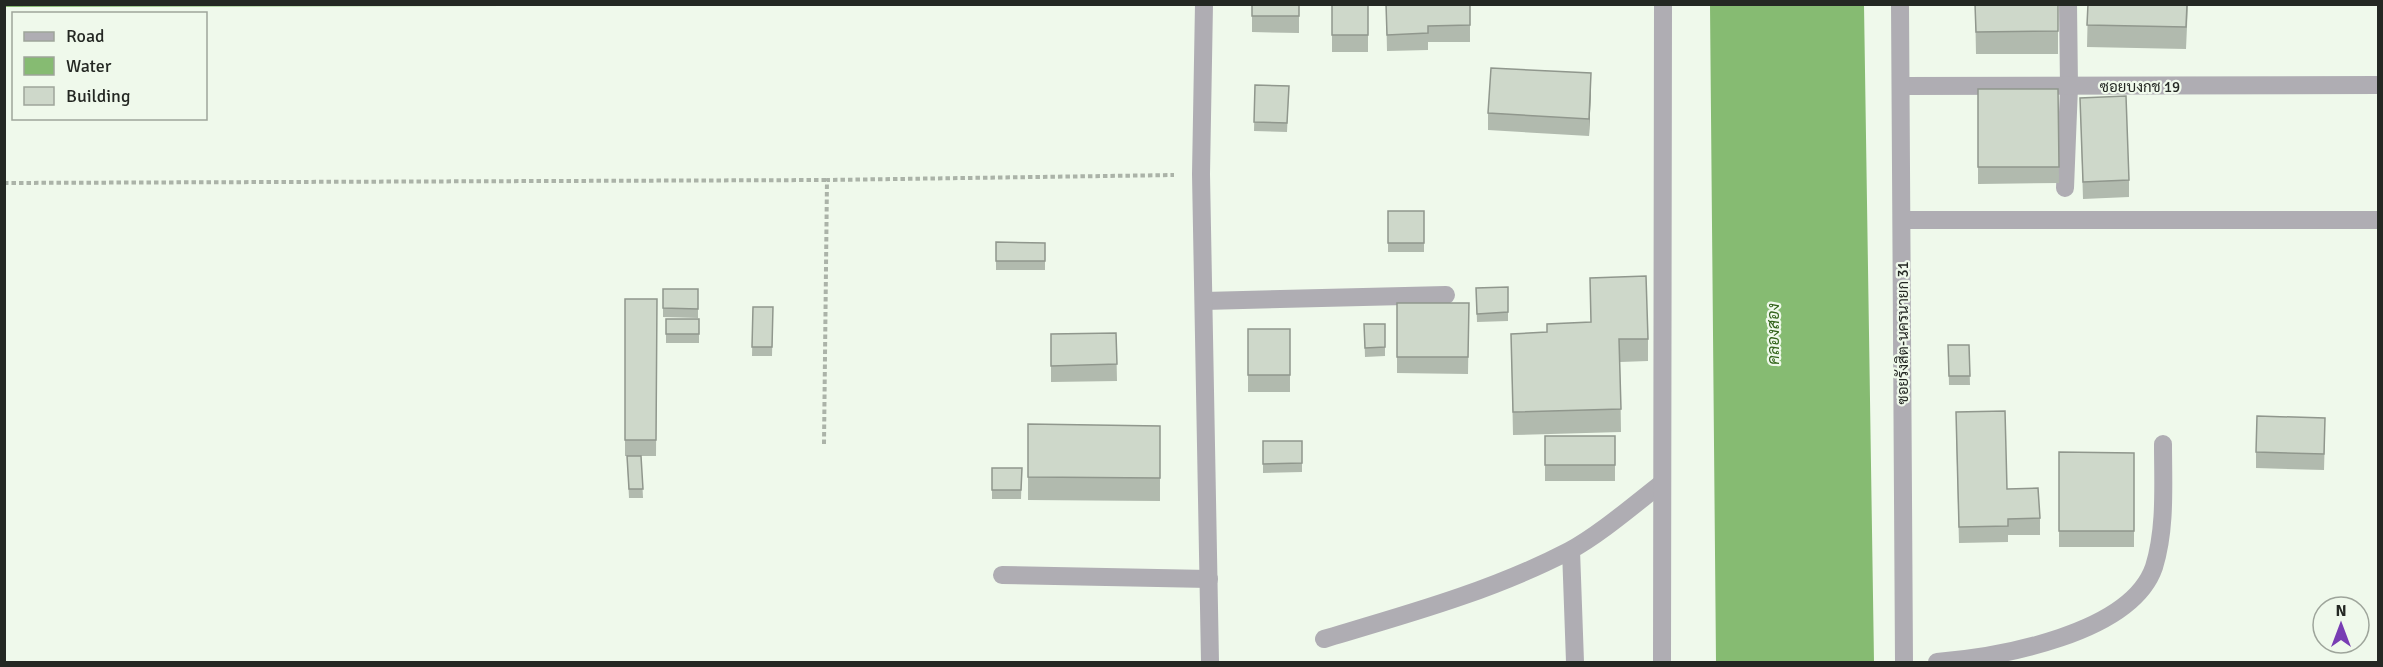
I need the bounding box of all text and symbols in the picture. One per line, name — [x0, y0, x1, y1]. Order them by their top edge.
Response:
legend — [12, 12, 207, 120]
text: Road — [66, 25, 105, 47]
text: Water — [66, 55, 112, 77]
street label: ซอยบงกช 19 — [2100, 78, 2180, 96]
text: Building — [66, 85, 130, 107]
street label: ซอยรังสิต-นครนายก 31 — [1894, 261, 1912, 405]
water label: คลองสอง — [1764, 303, 1784, 365]
north arrow — [2311, 595, 2371, 655]
text: N — [2335, 601, 2347, 621]

